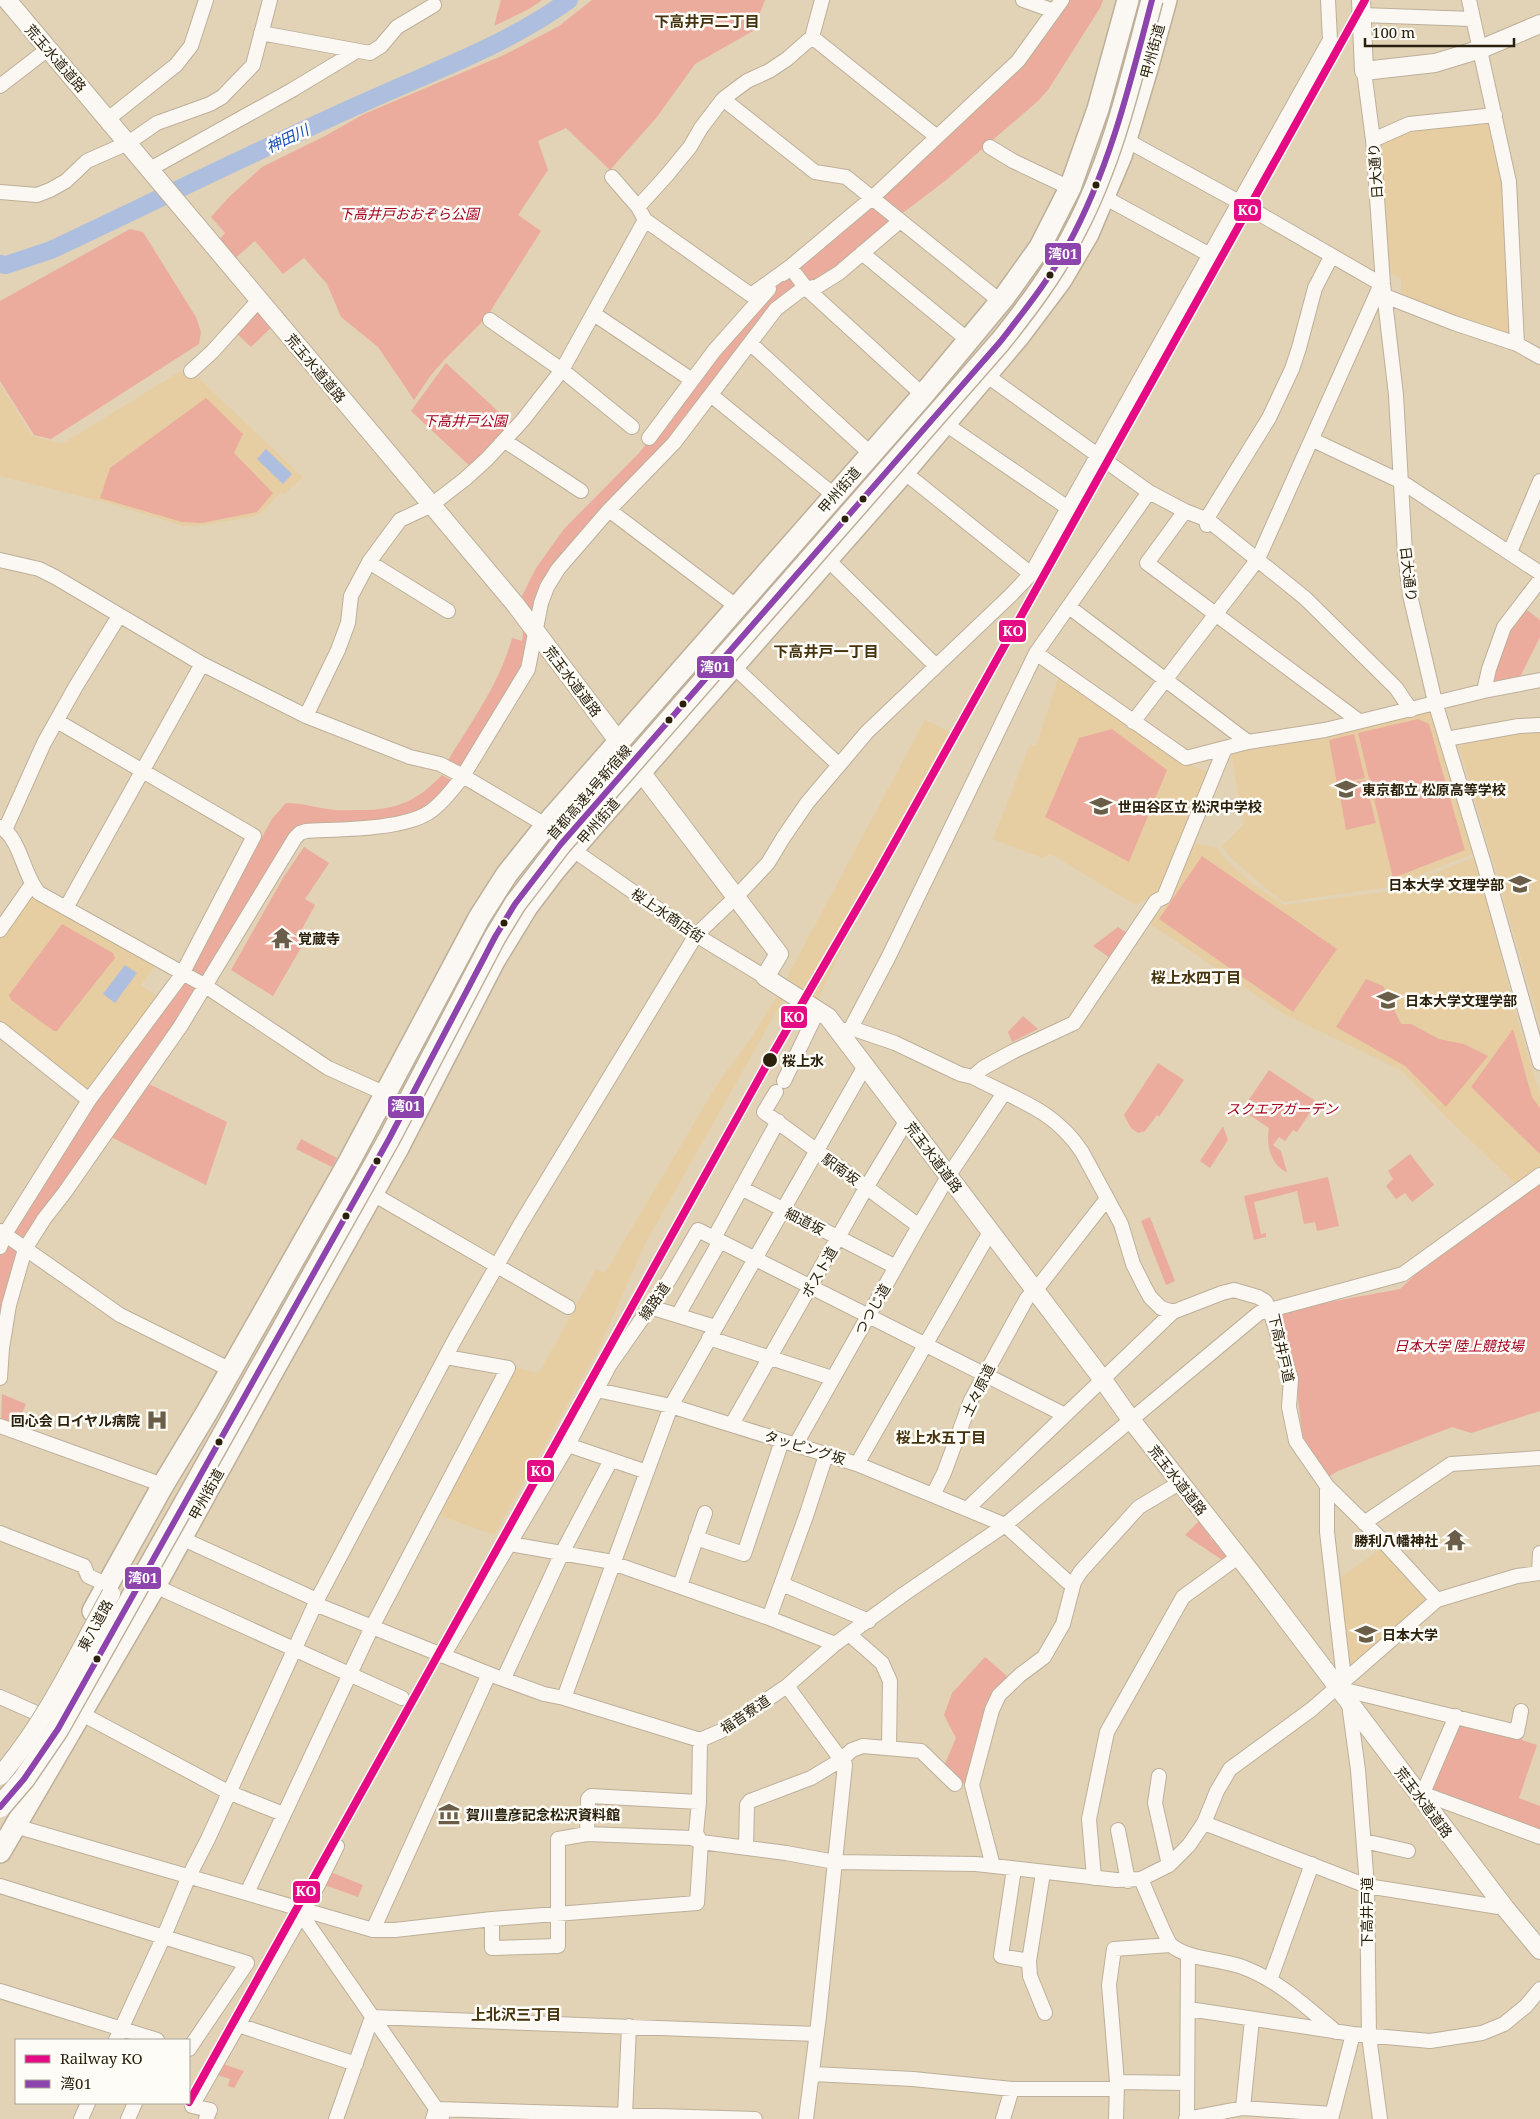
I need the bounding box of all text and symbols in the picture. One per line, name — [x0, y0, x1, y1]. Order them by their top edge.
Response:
district label: 下高井戸二丁目 — [654, 11, 760, 31]
scale bar — [1365, 15, 1514, 47]
street label: 荒玉水道道路 — [21, 20, 91, 96]
street label: 甲州街道 — [1136, 21, 1168, 81]
text: 100 m — [1372, 22, 1415, 42]
water label: 神田川 — [262, 119, 313, 157]
street label: 日大通り — [1364, 142, 1386, 200]
unlabelled marker — [1091, 180, 1101, 190]
line badge: KO — [1233, 198, 1262, 222]
text: KO — [1237, 200, 1259, 219]
park label: 下高井戸おおぞら公園 — [339, 204, 481, 223]
line badge: 湾01 — [1044, 242, 1082, 266]
text: 湾01 — [1048, 244, 1078, 263]
unlabelled marker — [1045, 270, 1055, 280]
street label: 荒玉水道道路 — [282, 330, 350, 406]
park label: 下高井戸公園 — [423, 411, 509, 430]
street label: 甲州街道 — [813, 463, 865, 517]
unlabelled marker — [858, 494, 868, 504]
unlabelled marker — [840, 514, 850, 524]
street label: 日大通り — [1396, 545, 1422, 603]
line badge: KO — [998, 619, 1027, 643]
text: KO — [1002, 621, 1024, 640]
district label: 下高井戸一丁目 — [773, 641, 879, 661]
street label: 荒玉水道道路 — [540, 642, 606, 720]
line badge: 湾01 — [696, 655, 735, 679]
text: 湾01 — [700, 657, 730, 676]
unlabelled marker — [678, 699, 688, 709]
unlabelled marker — [664, 715, 674, 725]
street label: 首都高速4号新宿線 — [543, 741, 635, 843]
school or university icon: 東京都立 松原高等学校 — [1333, 776, 1359, 802]
place label: 東京都立 松原高等学校 — [1362, 780, 1506, 799]
school or university icon: 世田谷区立 松沢中学校 — [1088, 793, 1114, 819]
street label: 甲州街道 — [572, 794, 624, 848]
place label: 世田谷区立 松沢中学校 — [1118, 797, 1262, 816]
school or university icon: 日本大学 文理学部 — [1507, 871, 1533, 897]
place label: 日本大学 文理学部 — [1388, 875, 1504, 894]
street label: 桜上水商店街 — [628, 884, 708, 946]
unlabelled marker — [499, 918, 509, 928]
temple icon: 覚蔵寺 — [269, 925, 295, 951]
place label: 覚蔵寺 — [298, 929, 340, 948]
district label: 桜上水四丁目 — [1151, 967, 1241, 987]
school or university icon: 日本大学文理学部 — [1375, 987, 1401, 1013]
place label: 日本大学文理学部 — [1405, 991, 1517, 1010]
line badge: KO — [780, 1005, 808, 1029]
text: KO — [783, 1007, 805, 1026]
marker: 桜上水 — [761, 1051, 779, 1069]
place label: 桜上水 — [782, 1051, 824, 1070]
line badge: 湾01 — [387, 1095, 425, 1119]
text: 湾01 — [391, 1096, 421, 1115]
park label: スクエアガーデン — [1226, 1099, 1339, 1118]
street label: 荒玉水道道路 — [901, 1118, 967, 1196]
street label: 駅南坂 — [818, 1149, 864, 1189]
unlabelled marker — [372, 1156, 382, 1166]
street label: 細道坂 — [782, 1203, 828, 1239]
unlabelled marker — [341, 1211, 351, 1221]
street label: ポスト道 — [797, 1243, 841, 1301]
street label: 線路道 — [634, 1278, 674, 1324]
street label: つつじ道 — [850, 1280, 894, 1338]
street label: 下高井戸道 — [1265, 1312, 1299, 1384]
park label: 日本大学 陸上競技場 — [1394, 1336, 1526, 1355]
street label: 土々原道 — [957, 1361, 999, 1419]
hospital icon: 回心会 ロイヤル病院 — [144, 1407, 170, 1433]
place label: 回心会 ロイヤル病院 — [11, 1411, 140, 1430]
street label: タッピング坂 — [762, 1426, 848, 1468]
district label: 桜上水五丁目 — [896, 1427, 986, 1447]
unlabelled marker — [214, 1437, 224, 1447]
street label: 荒玉水道道路 — [1145, 1441, 1211, 1519]
line badge: KO — [526, 1459, 555, 1483]
text: KO — [530, 1461, 552, 1480]
street label: 甲州街道 — [184, 1465, 228, 1523]
temple icon: 勝利八幡神社 — [1442, 1527, 1468, 1553]
place label: 勝利八幡神社 — [1354, 1531, 1438, 1550]
line badge: 湾01 — [124, 1566, 162, 1590]
text: 湾01 — [128, 1568, 158, 1587]
street label: 東八道路 — [73, 1596, 117, 1654]
school or university icon: 日本大学 — [1353, 1621, 1379, 1647]
place label: 日本大学 — [1382, 1625, 1438, 1644]
unlabelled marker — [92, 1654, 102, 1664]
street label: 福音寮道 — [716, 1690, 774, 1738]
street label: 荒玉水道道路 — [1391, 1763, 1457, 1841]
museum icon: 賀川豊彦記念松沢資料館 — [436, 1801, 462, 1827]
place label: 賀川豊彦記念松沢資料館 — [466, 1805, 620, 1824]
street label: 下高井戸道 — [1357, 1877, 1376, 1947]
line badge: KO — [292, 1880, 321, 1904]
text: KO — [295, 1881, 317, 1900]
district label: 上北沢三丁目 — [471, 2004, 561, 2024]
legend — [15, 2039, 190, 2104]
text: Railway KO — [60, 2048, 143, 2068]
text: 湾01 — [60, 2073, 92, 2093]

